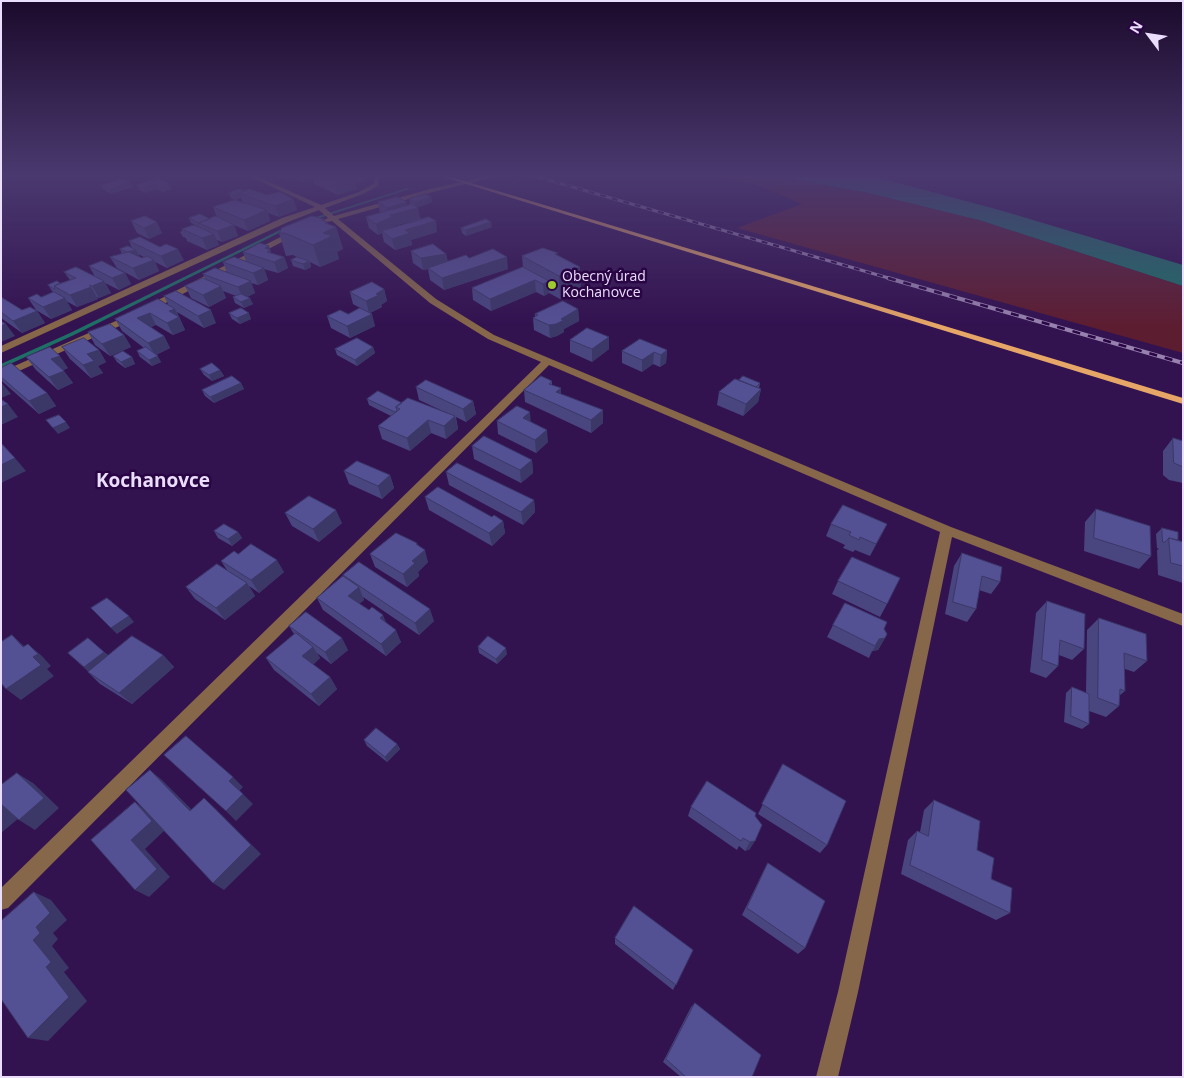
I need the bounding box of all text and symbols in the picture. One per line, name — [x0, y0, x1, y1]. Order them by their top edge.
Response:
north arrow — [1124, 10, 1174, 60]
text: N — [1125, 17, 1147, 37]
place label: Obecný úrad Kochanovce — [562, 269, 646, 302]
marker: Obecný úrad Kochanovce — [546, 279, 558, 291]
district label: Kochanovce — [96, 471, 210, 493]

